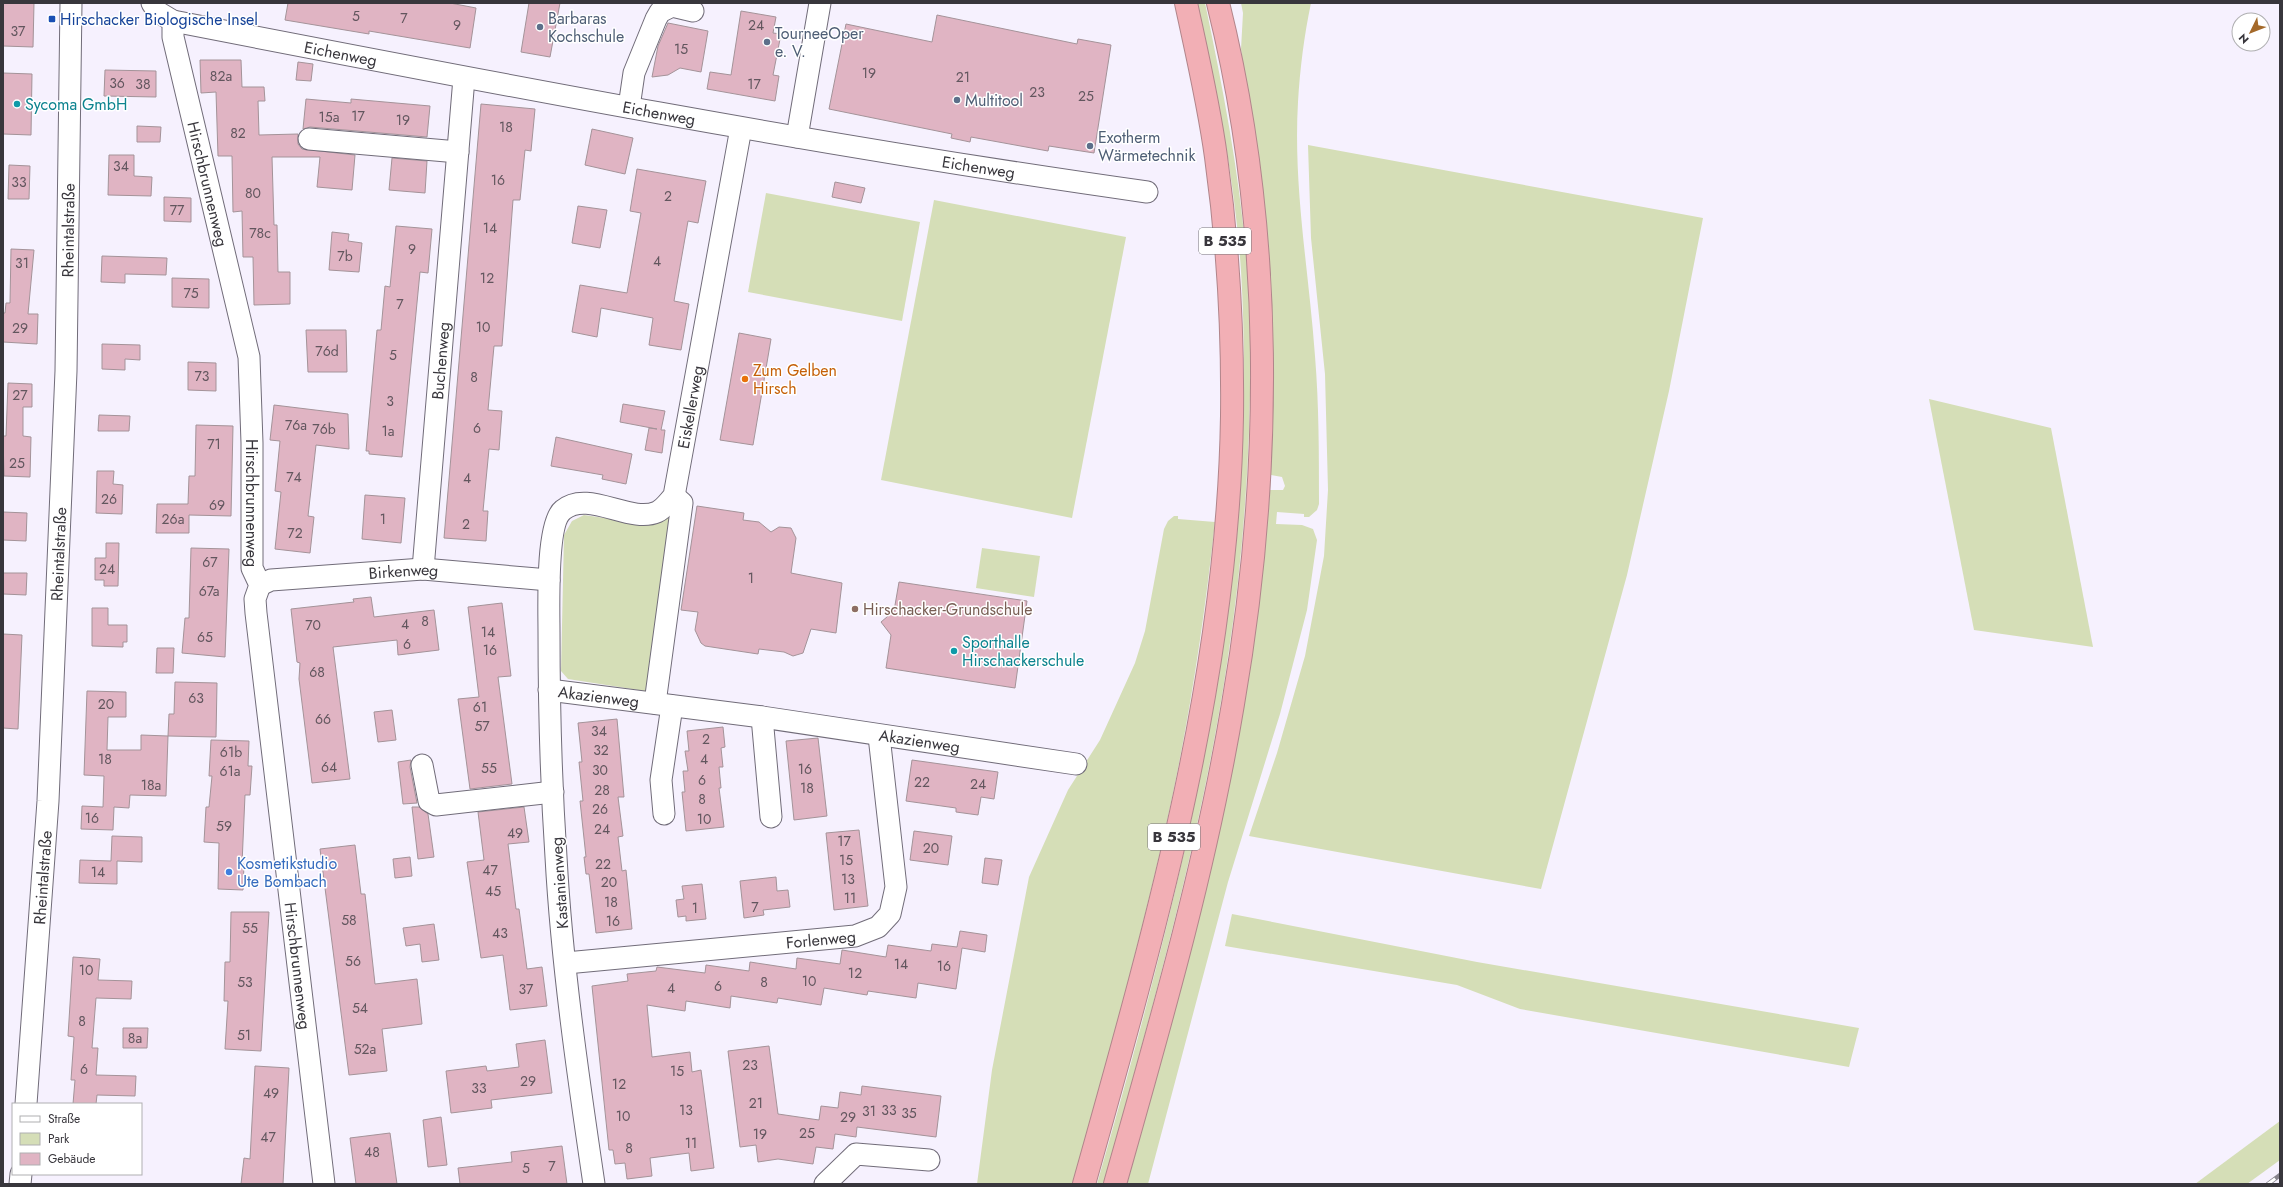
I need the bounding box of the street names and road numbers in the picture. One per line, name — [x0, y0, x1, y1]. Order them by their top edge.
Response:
street label: Eichenweg — [302, 36, 379, 72]
street label: Eichenweg — [621, 96, 697, 131]
street label: Hirschbrunnenweg — [181, 119, 233, 249]
street label: Eichenweg — [940, 150, 1017, 184]
street label: Rheintalstraße — [56, 183, 81, 277]
road number: B 535 — [1199, 228, 1251, 254]
street label: Buchenweg — [426, 321, 456, 401]
street label: Eiskellerweg — [672, 364, 710, 451]
street label: Hirschbrunnenweg — [240, 439, 263, 567]
street label: Rheintalstraße — [45, 506, 72, 602]
street label: Birkenweg — [368, 558, 439, 585]
street label: Akazienweg — [557, 680, 640, 713]
street label: Akazienweg — [877, 724, 961, 758]
road number: B 535 — [1148, 824, 1200, 850]
street label: Rheintalstraße — [28, 830, 58, 925]
street label: Kastanienweg — [545, 836, 574, 930]
street label: Hirschbrunnenweg — [279, 901, 317, 1031]
street label: Forlenweg — [785, 925, 857, 954]

